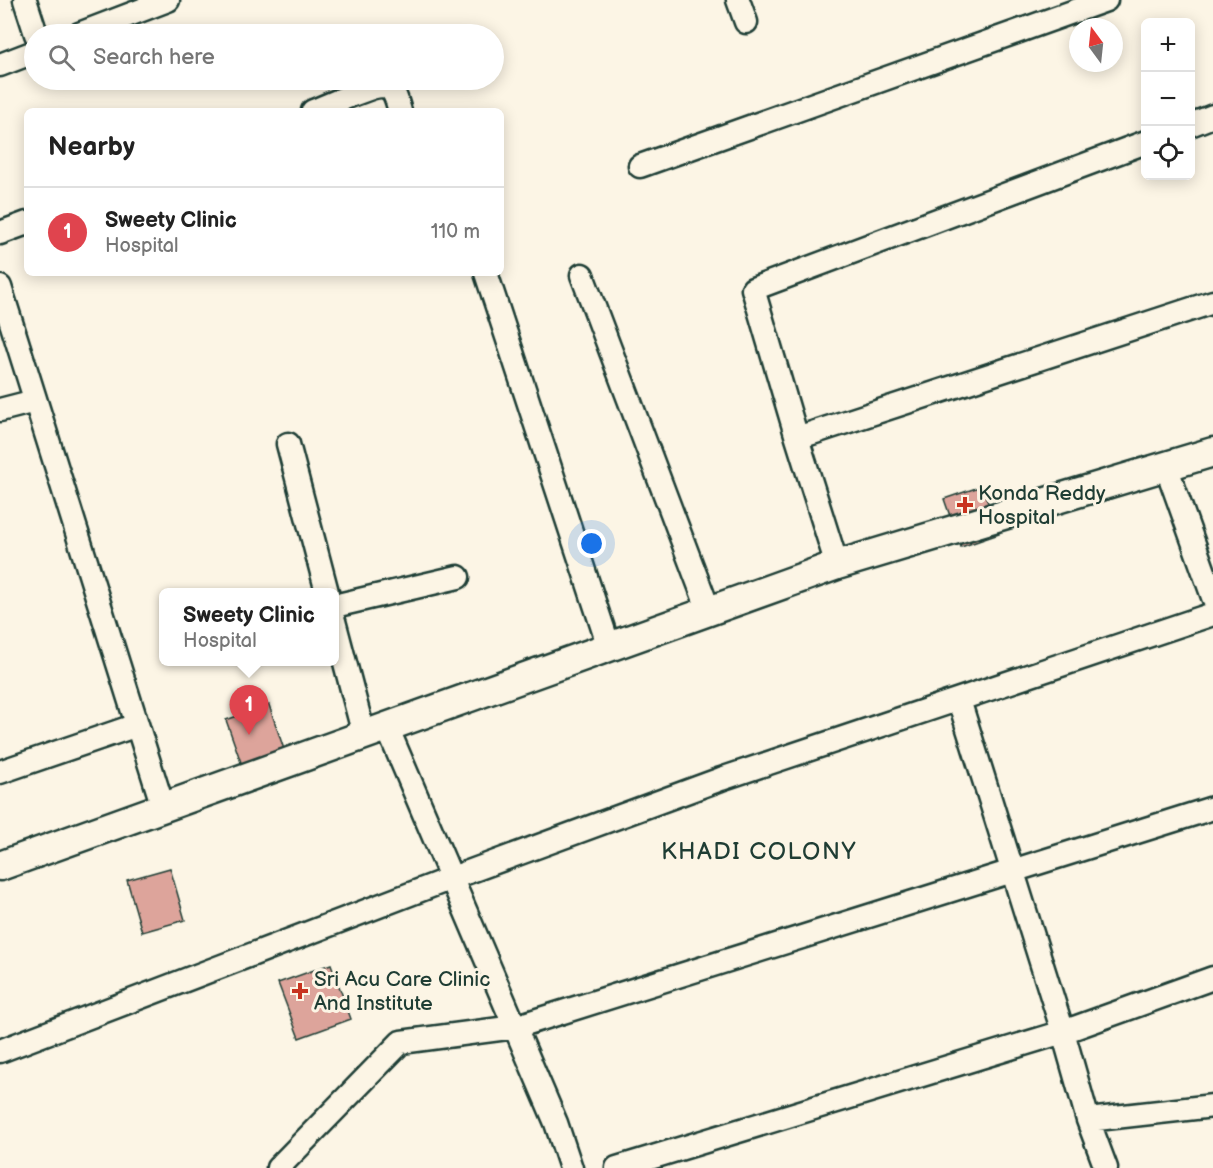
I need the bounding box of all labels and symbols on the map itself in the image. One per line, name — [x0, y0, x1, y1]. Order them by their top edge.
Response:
north arrow — [1069, 18, 1123, 72]
place label: Konda Reddy Hospital — [978, 481, 1106, 530]
marker: Konda Reddy Hospital — [956, 496, 974, 514]
your location — [577, 529, 606, 558]
pin: 1 — [230, 686, 268, 735]
district label: KHADI COLONY — [661, 837, 857, 866]
place label: Sri Acu Care Clinic And Institute — [314, 967, 490, 1016]
marker: Sri Acu Care Clinic And Institute — [291, 982, 309, 1000]

